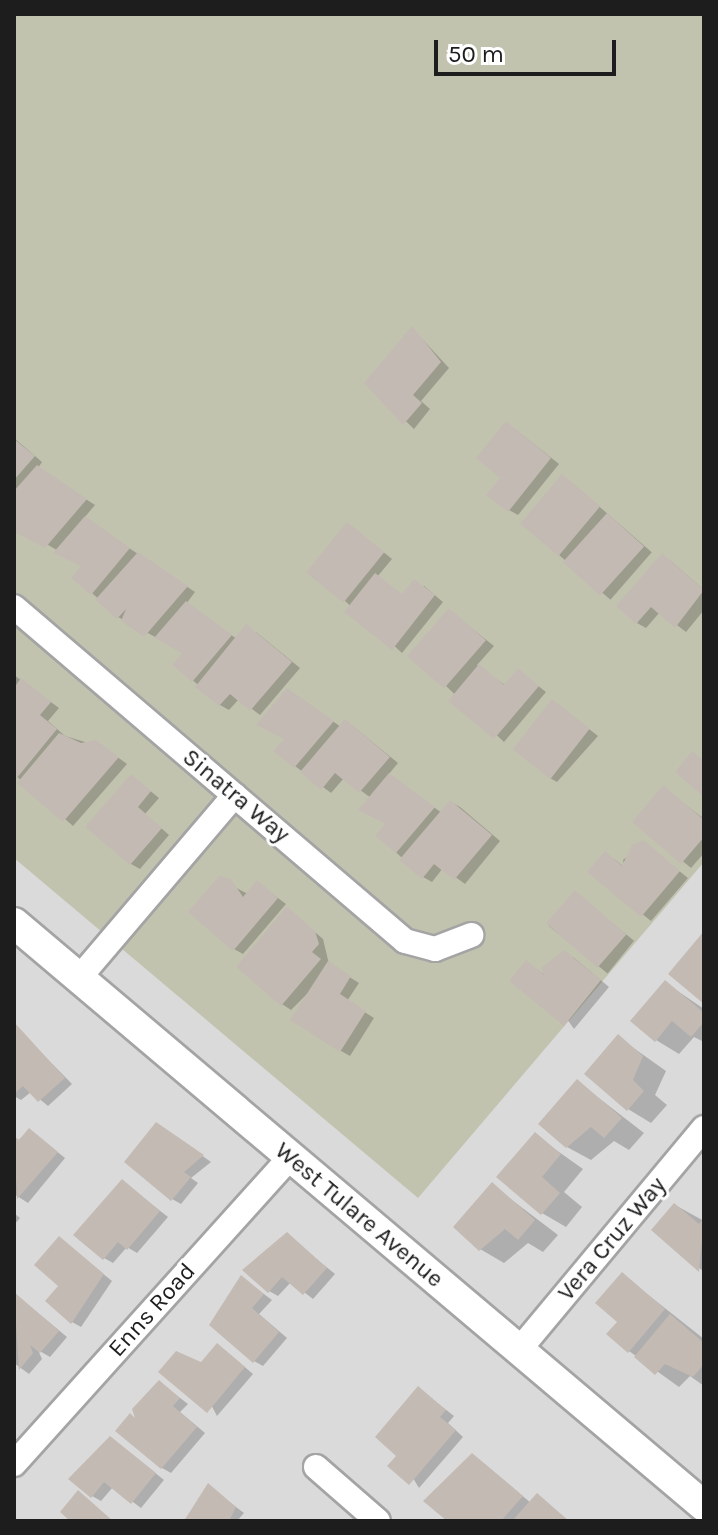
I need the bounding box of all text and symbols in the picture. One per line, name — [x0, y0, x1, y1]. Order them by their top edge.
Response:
scale bar — [438, 24, 620, 74]
text: 50 m — [448, 40, 504, 68]
street label: Sinatra Way — [177, 743, 295, 849]
street label: West Tulare Avenue — [269, 1136, 449, 1294]
street label: Vera Cruz Way — [552, 1171, 672, 1307]
street label: Enns Road — [102, 1257, 202, 1363]

